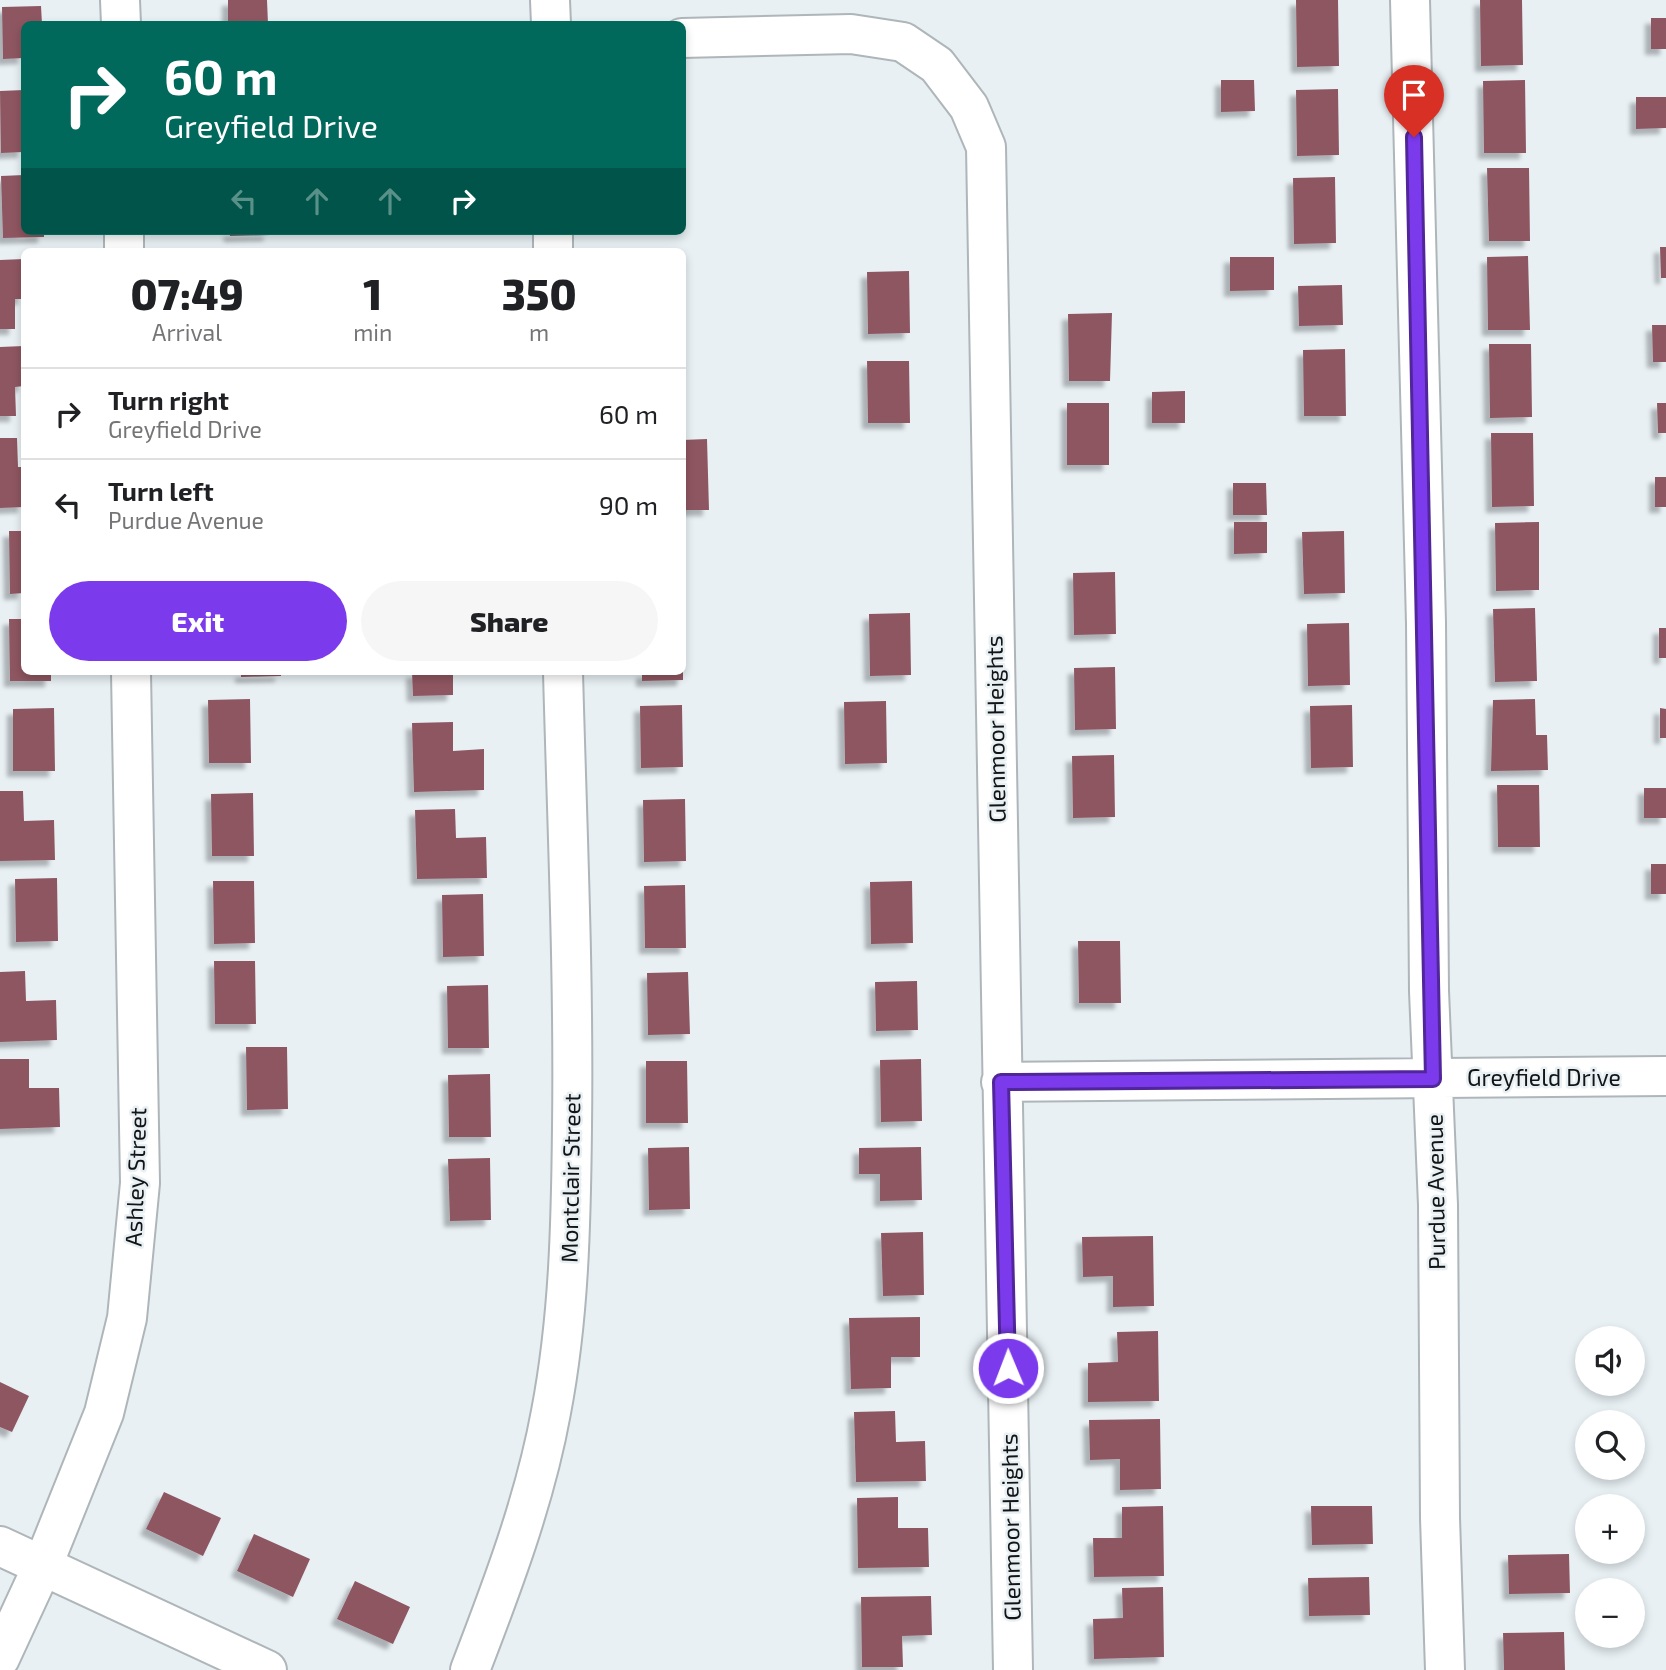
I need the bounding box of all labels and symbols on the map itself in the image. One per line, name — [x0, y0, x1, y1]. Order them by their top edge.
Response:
pin — [1384, 65, 1444, 137]
street label: Glenmoor Heights — [979, 635, 1011, 823]
street label: Greyfield Drive — [1467, 1063, 1621, 1091]
street label: Montclair Street — [555, 1093, 585, 1263]
street label: Ashley Street — [119, 1107, 151, 1247]
street label: Purdue Avenue — [1420, 1114, 1450, 1270]
position arrow — [971, 1331, 1045, 1405]
street label: Glenmoor Heights — [994, 1433, 1026, 1621]

